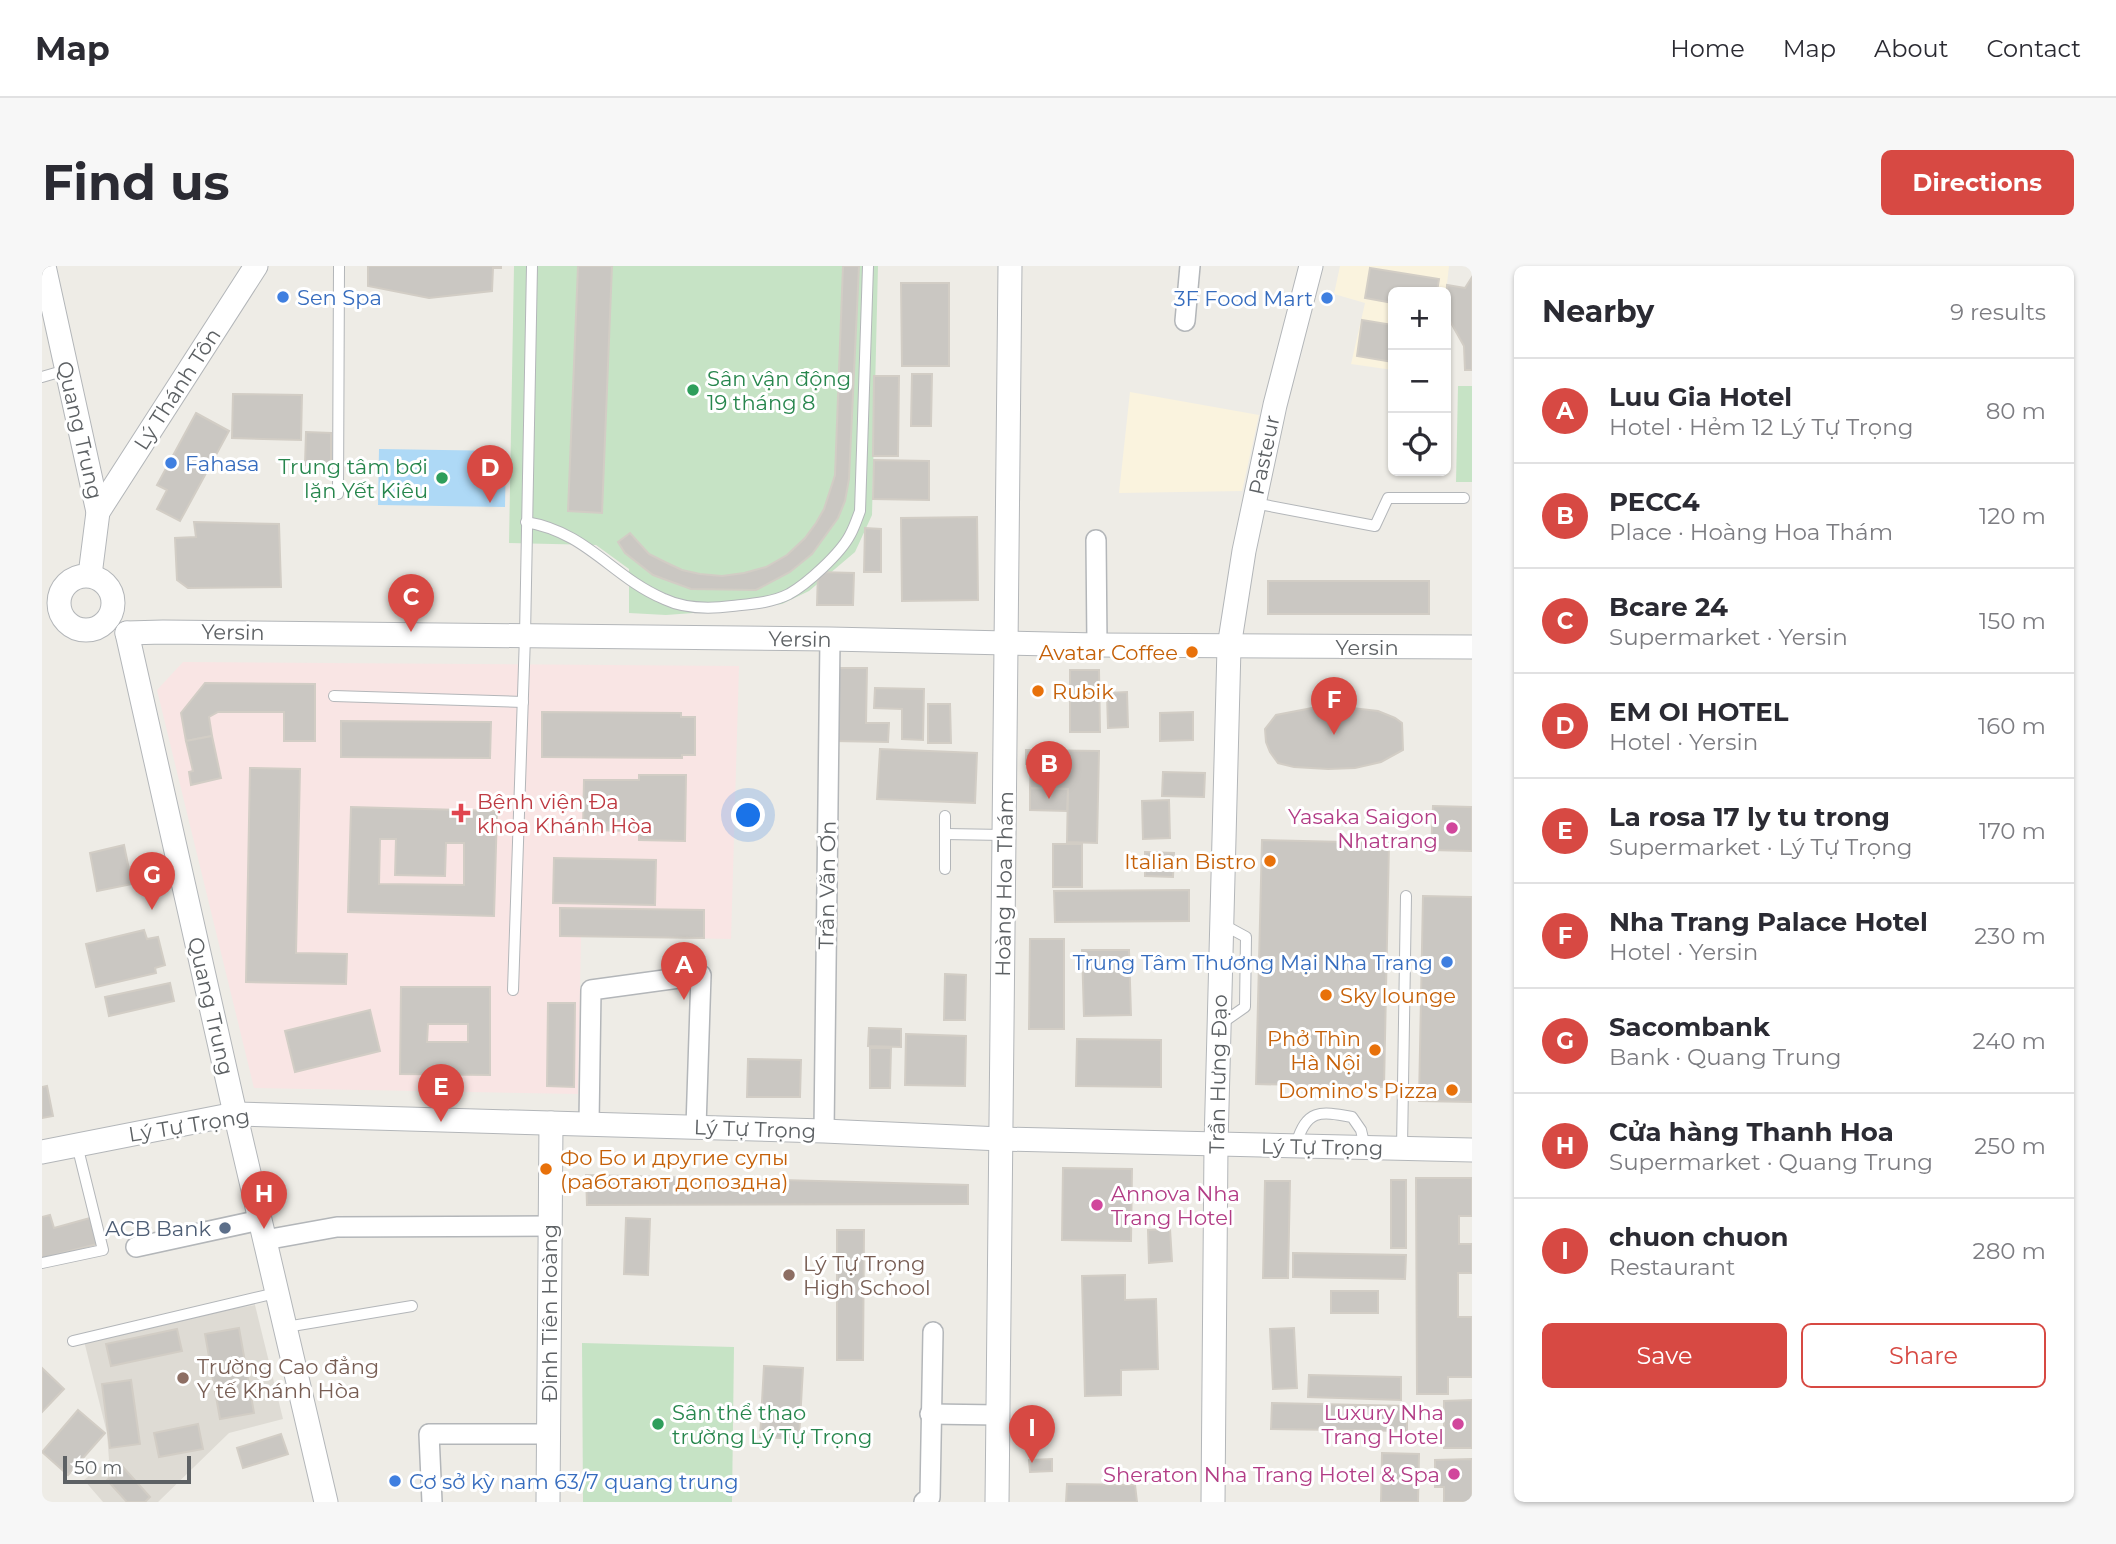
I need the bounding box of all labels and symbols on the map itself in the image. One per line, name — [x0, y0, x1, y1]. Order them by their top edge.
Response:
place label: Sen Spa — [297, 285, 382, 310]
place label: 3F Food Mart — [1174, 286, 1313, 311]
marker: Sen Spa — [275, 289, 291, 305]
marker: 3F Food Mart — [1319, 290, 1335, 306]
street label: Lý Thánh Tôn — [128, 323, 226, 455]
street label: Quang Trung — [52, 358, 108, 502]
place label: Sân vận động 19 tháng 8 — [707, 366, 851, 415]
marker: Sân vận động 19 tháng 8 — [685, 382, 701, 398]
street label: Pasteur — [1243, 413, 1285, 497]
pin: D — [467, 445, 513, 503]
place label: Fahasa — [185, 451, 259, 476]
place label: Trung tâm bơi lặn Yết Kiêu — [278, 454, 428, 503]
marker: Fahasa — [163, 455, 179, 471]
marker: Trung tâm bơi lặn Yết Kiêu — [434, 470, 450, 486]
pin: C — [388, 574, 434, 632]
street label: Yersin — [201, 619, 265, 645]
street label: Yersin — [768, 626, 832, 652]
street label: Yersin — [1335, 635, 1399, 660]
place label: Avatar Coffee — [1039, 640, 1178, 665]
marker: Avatar Coffee — [1184, 644, 1200, 660]
pin: F — [1311, 677, 1357, 735]
place label: Rubik — [1052, 679, 1114, 704]
marker: Rubik — [1030, 683, 1046, 699]
pin: B — [1026, 741, 1072, 799]
place label: Bệnh viện Đa khoa Khánh Hòa — [477, 789, 653, 838]
street label: Hoàng Hoa Thám — [990, 791, 1018, 977]
your location — [731, 798, 765, 832]
marker: Bệnh viện Đa khoa Khánh Hòa — [451, 803, 471, 823]
place label: Yasaka Saigon Nhatrang — [1288, 804, 1438, 853]
street label: Trần Văn Ơn — [813, 820, 841, 950]
marker: Yasaka Saigon Nhatrang — [1444, 820, 1460, 836]
place label: Italian Bistro — [1124, 849, 1256, 874]
pin: G — [129, 852, 175, 910]
marker: Italian Bistro — [1262, 853, 1278, 869]
street label: Quang Trung — [183, 934, 239, 1078]
pin: A — [661, 942, 707, 1000]
place label: Trung Tâm Thương Mại Nha Trang — [1073, 950, 1433, 975]
marker: Trung Tâm Thương Mại Nha Trang — [1439, 954, 1455, 970]
place label: Sky lounge — [1340, 983, 1456, 1008]
marker: Sky lounge — [1318, 987, 1334, 1003]
street label: Trần Hưng Đạo — [1204, 994, 1232, 1154]
place label: Phở Thìn Hà Nội — [1267, 1026, 1361, 1075]
marker: Phở Thìn Hà Nội — [1367, 1042, 1383, 1058]
pin: E — [418, 1064, 464, 1122]
place label: Domino's Pizza — [1278, 1078, 1438, 1103]
marker: Domino's Pizza — [1444, 1082, 1460, 1098]
street label: Lý Tự Trọng — [127, 1103, 251, 1147]
street label: Lý Tự Trọng — [693, 1114, 817, 1144]
street label: Lý Tự Trọng — [1261, 1133, 1383, 1161]
place label: Фо Бо и другие супы (работают допоздна) — [560, 1145, 789, 1194]
marker: Фо Бо и другие супы (работают допоздна) — [538, 1161, 554, 1177]
pin: H — [241, 1171, 287, 1229]
place label: Annova Nha Trang Hotel — [1111, 1181, 1240, 1230]
marker: Annova Nha Trang Hotel — [1089, 1197, 1105, 1213]
place label: ACB Bank — [105, 1216, 211, 1241]
marker: ACB Bank — [217, 1220, 233, 1236]
street label: Đinh Tiên Hoàng — [537, 1224, 562, 1402]
place label: Lý Tự Trọng High School — [803, 1251, 931, 1300]
marker: Lý Tự Trọng High School — [781, 1267, 797, 1283]
place label: Trường Cao đẳng Y tế Khánh Hòa — [197, 1354, 379, 1403]
marker: Trường Cao đẳng Y tế Khánh Hòa — [175, 1370, 191, 1386]
place label: Sân thể thao trường Lý Tự Trọng — [672, 1400, 872, 1449]
place label: Luxury Nha Trang Hotel — [1321, 1400, 1444, 1449]
pin: I — [1009, 1405, 1055, 1463]
marker: Sân thể thao trường Lý Tự Trọng — [650, 1416, 666, 1432]
marker: Luxury Nha Trang Hotel — [1450, 1416, 1466, 1432]
scale bar — [63, 1453, 191, 1485]
place label: Sheraton Nha Trang Hotel & Spa — [1103, 1462, 1440, 1487]
marker: Sheraton Nha Trang Hotel & Spa — [1446, 1466, 1462, 1482]
place label: Cơ sở kỳ nam 63/7 quang trung — [409, 1469, 739, 1494]
marker: Cơ sở kỳ nam 63/7 quang trung — [387, 1473, 403, 1489]

